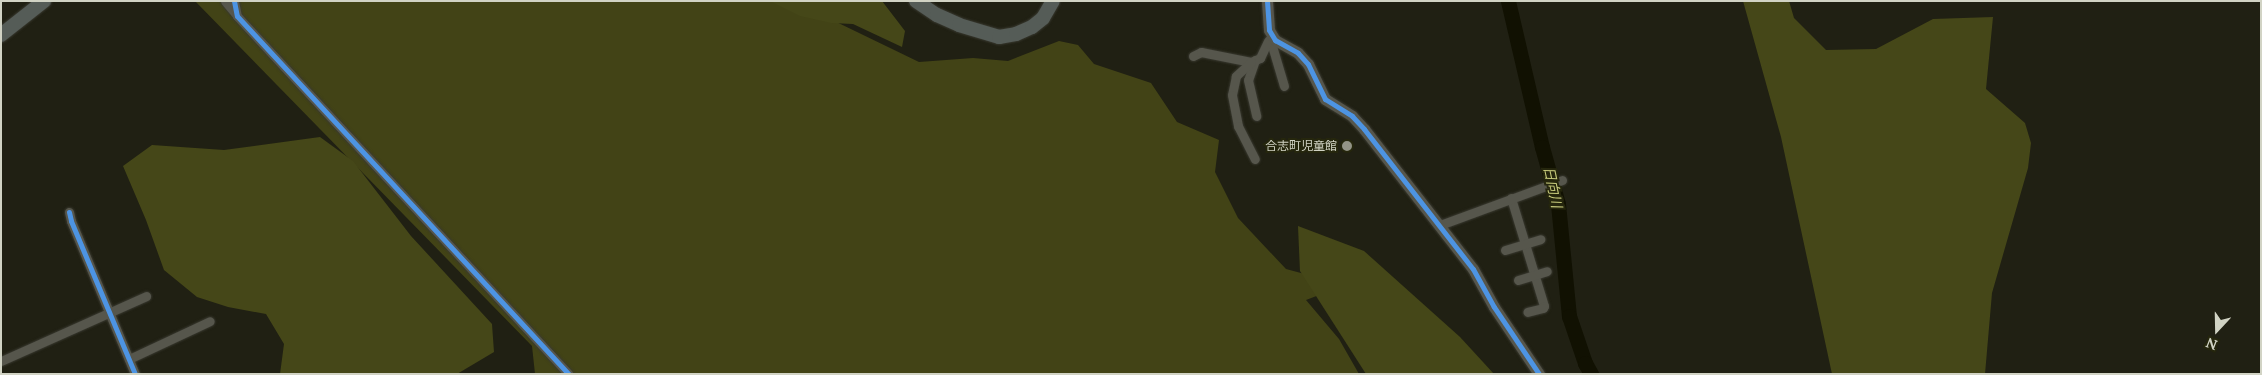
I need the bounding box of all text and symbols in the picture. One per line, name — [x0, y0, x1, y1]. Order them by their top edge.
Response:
place label: 合志町児童館 — [1265, 139, 1337, 153]
marker: 合志町児童館 — [1341, 140, 1353, 152]
water label: 日向川 — [1540, 165, 1566, 209]
north arrow — [2192, 305, 2242, 355]
text: N — [2203, 334, 2220, 354]

